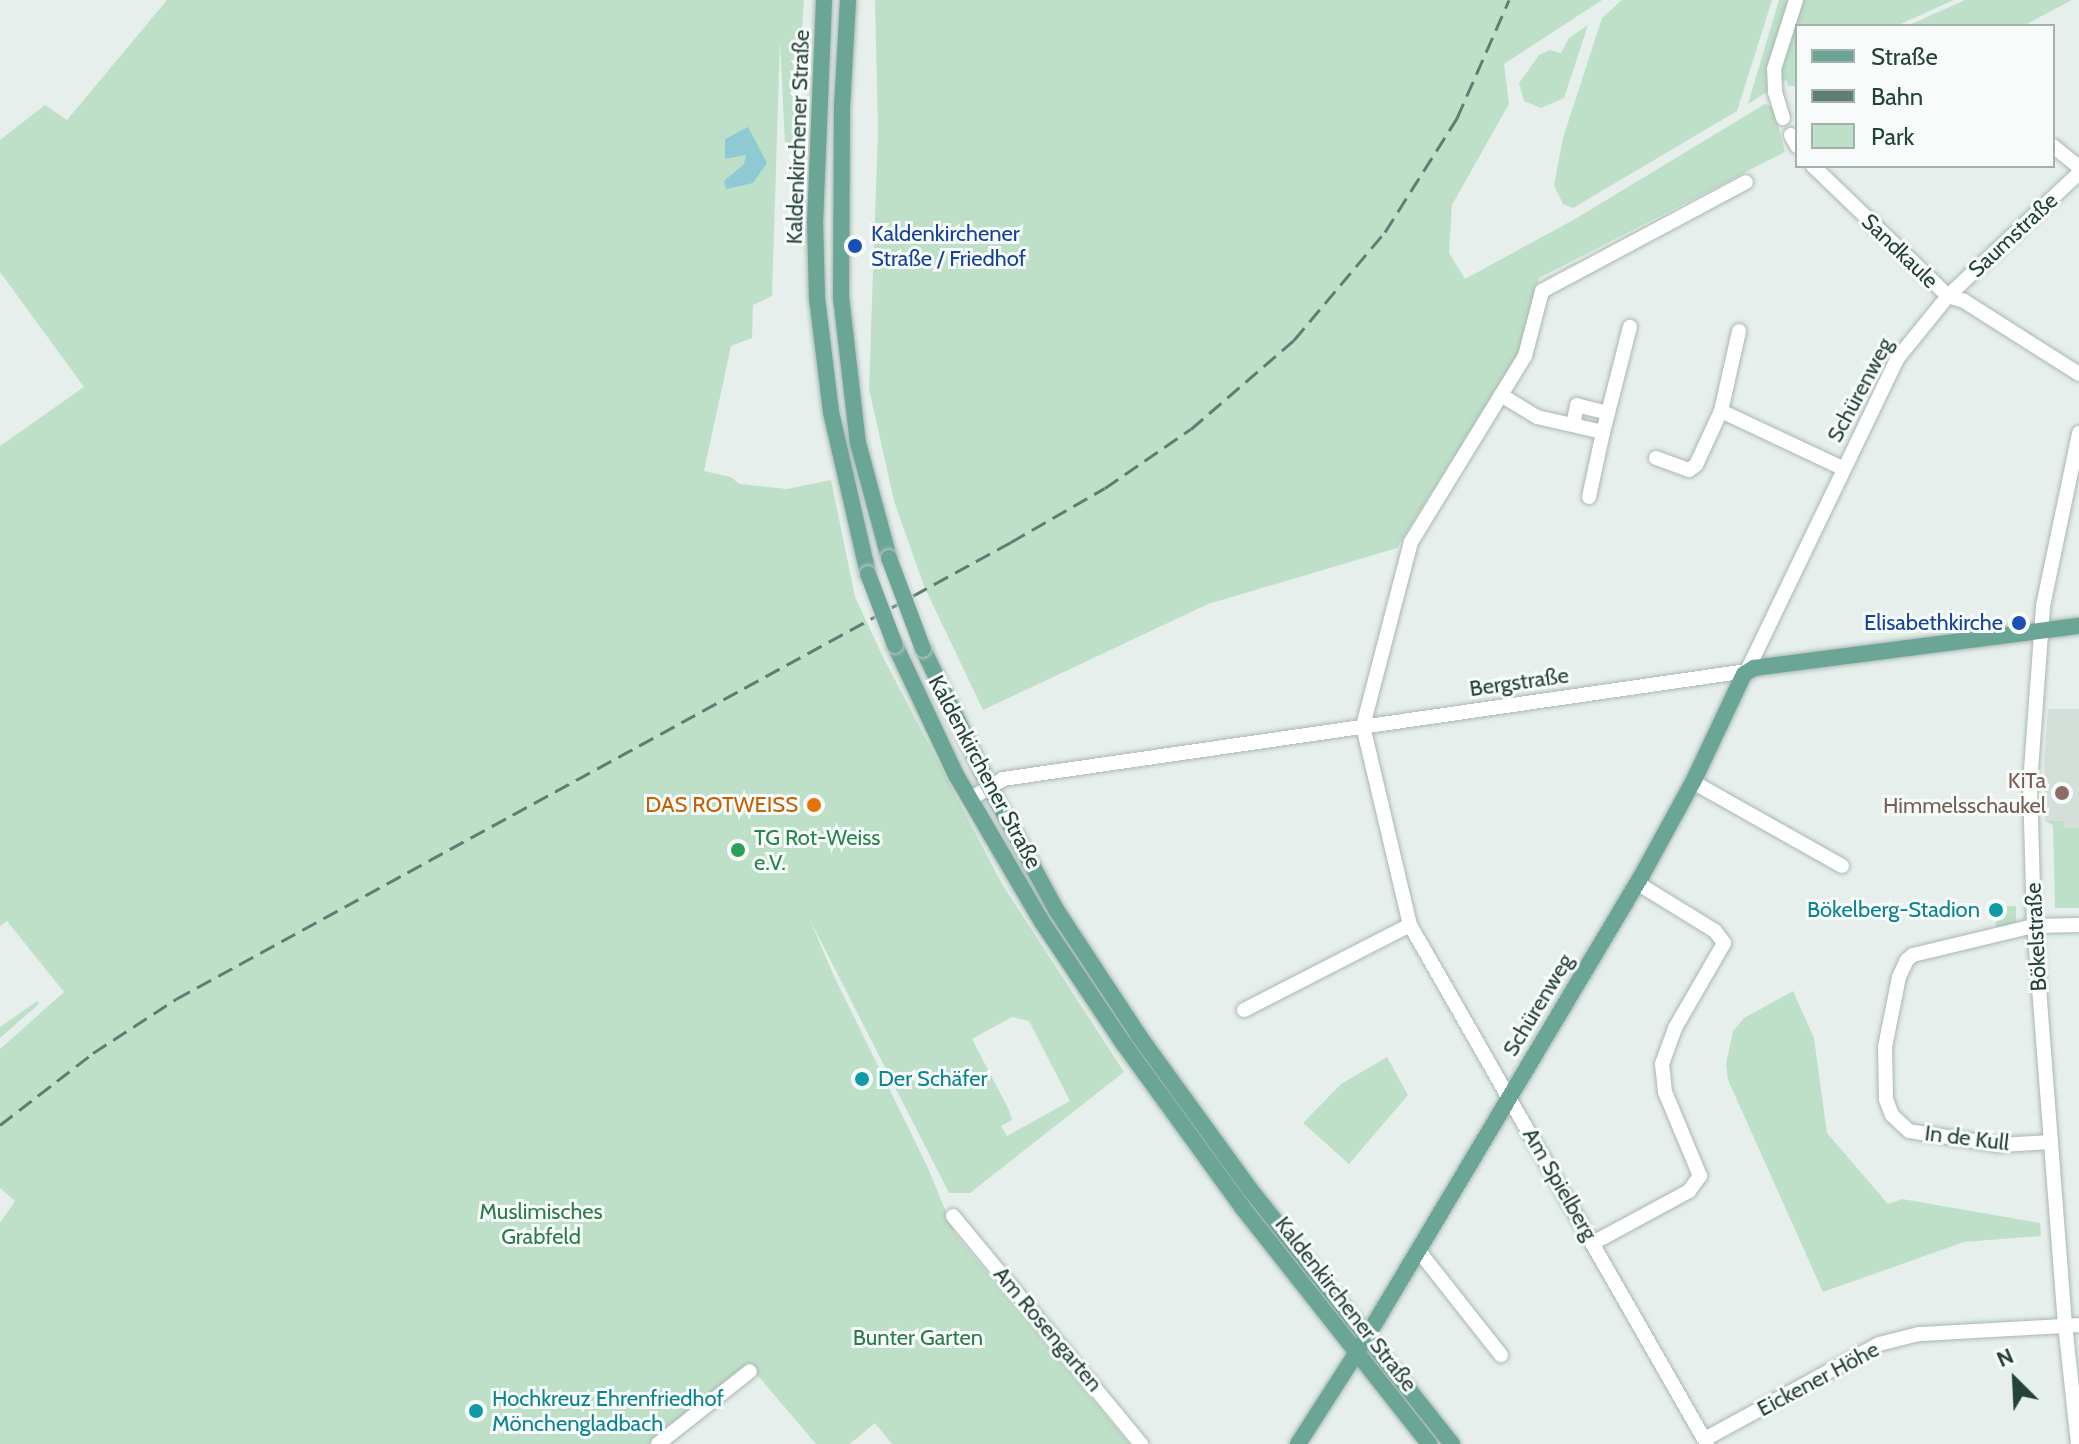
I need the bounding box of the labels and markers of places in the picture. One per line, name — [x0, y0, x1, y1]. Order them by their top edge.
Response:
place label: Kaldenkirchener Straße / Friedhof — [871, 220, 1026, 272]
marker: Kaldenkirchener Straße / Friedhof — [846, 237, 864, 255]
place label: Elisabethkirche — [1864, 610, 2003, 636]
marker: Elisabethkirche — [2010, 614, 2028, 632]
place label: KiTa Himmelsschaukel — [1883, 767, 2046, 818]
marker: KiTa Himmelsschaukel — [2053, 784, 2071, 802]
place label: DAS ROTWEISS — [645, 792, 798, 818]
marker: DAS ROTWEISS — [805, 796, 823, 814]
place label: TG Rot-Weiss e.V. — [754, 824, 880, 876]
marker: TG Rot-Weiss e.V. — [729, 841, 747, 859]
place label: Bökelberg-Stadion — [1807, 897, 1980, 923]
marker: Bökelberg-Stadion — [1987, 901, 2005, 919]
place label: Der Schäfer — [878, 1066, 988, 1092]
marker: Der Schäfer — [853, 1070, 871, 1088]
place label: Hochkreuz Ehrenfriedhof Mönchengladbach — [492, 1385, 724, 1436]
marker: Hochkreuz Ehrenfriedhof Mönchengladbach — [467, 1402, 485, 1420]

